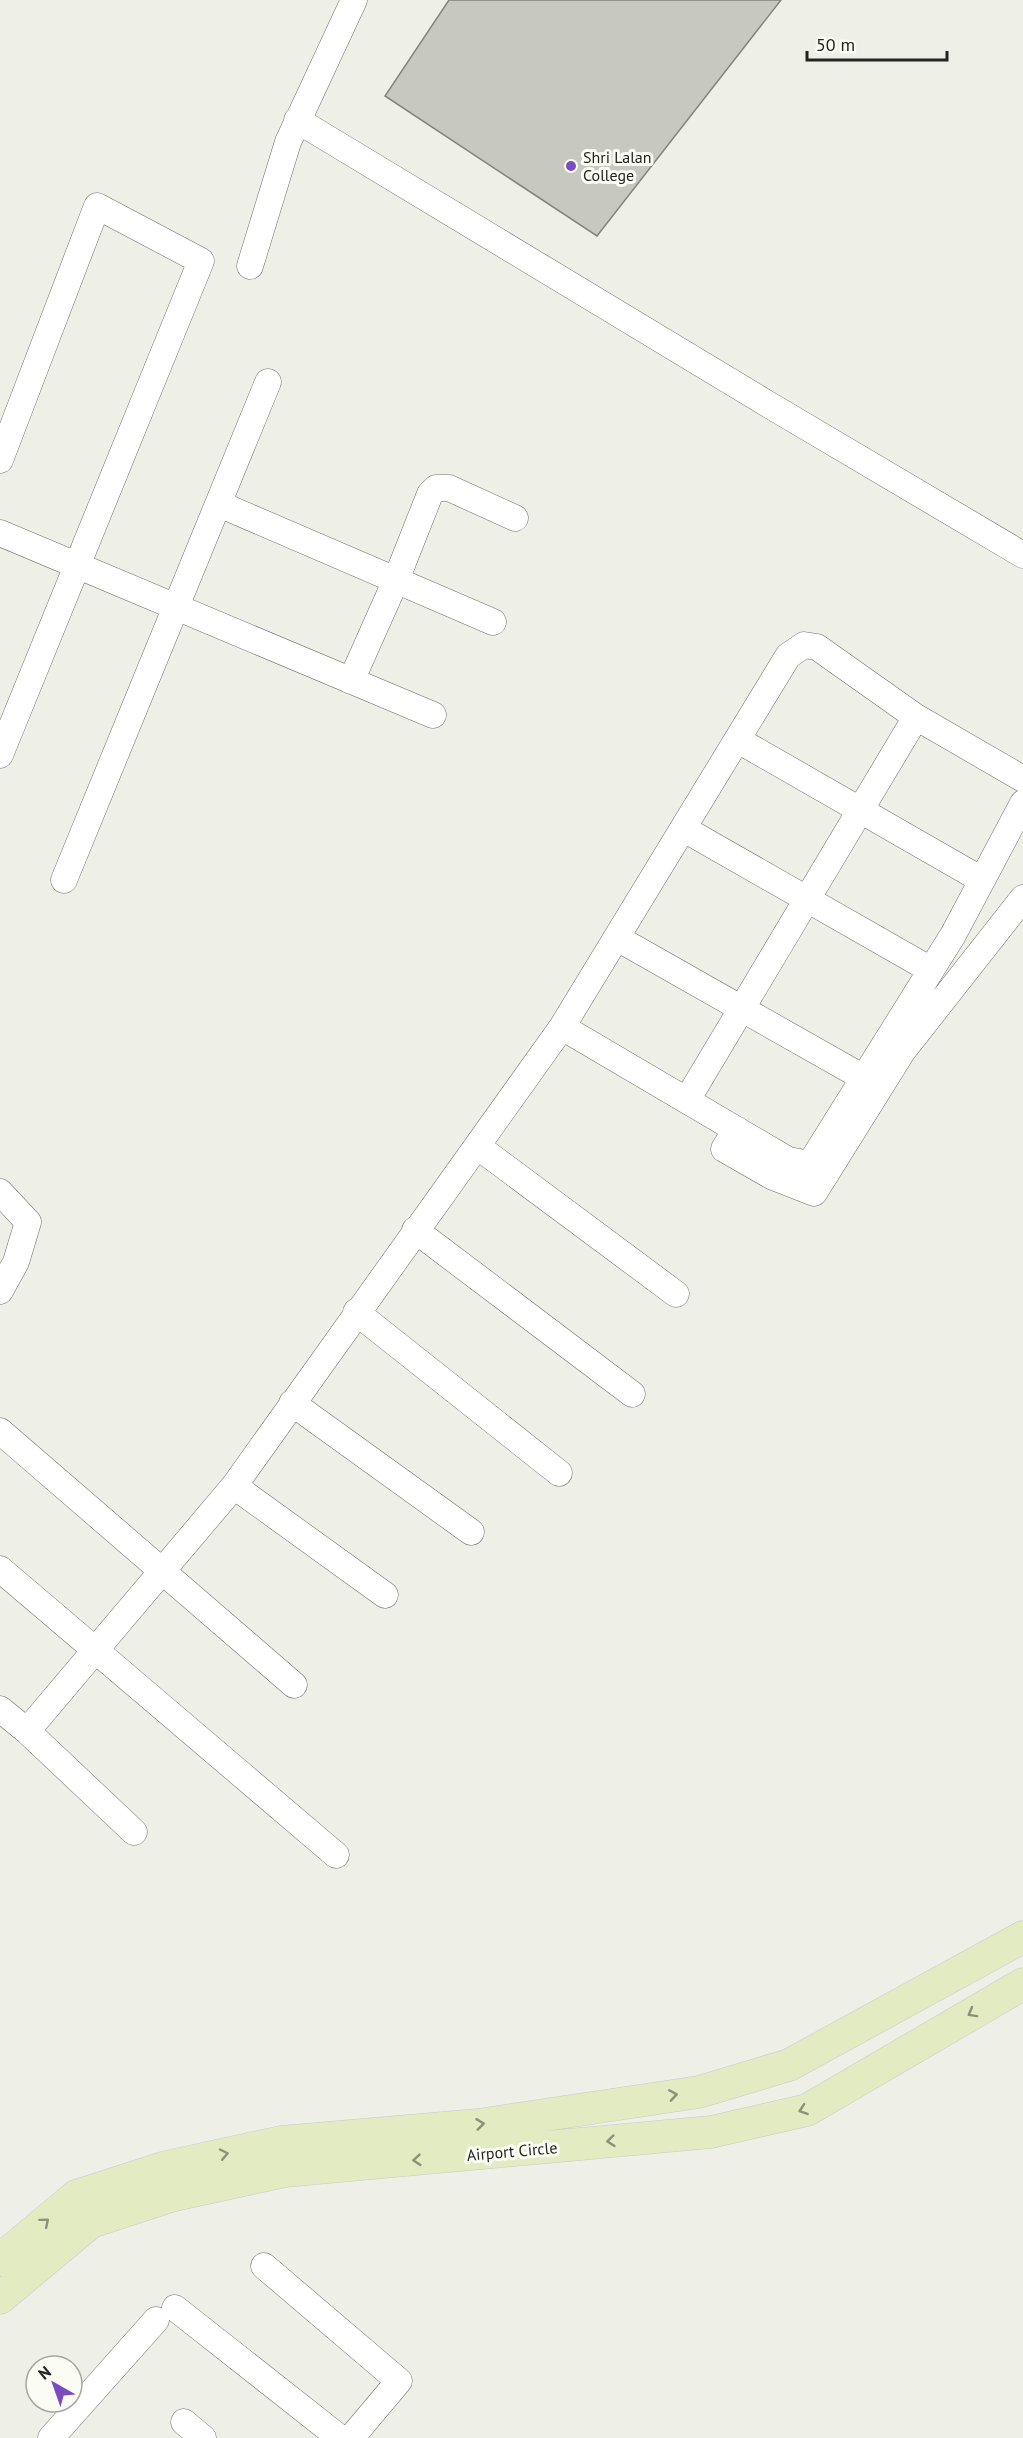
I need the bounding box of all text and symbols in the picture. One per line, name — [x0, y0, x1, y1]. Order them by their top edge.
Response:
scale bar — [807, 24, 946, 62]
text: 50 m — [816, 33, 855, 56]
place label: Shri Lalan College — [583, 147, 652, 185]
marker: Shri Lalan College — [564, 159, 578, 173]
one-way arrow — [968, 2006, 978, 2017]
one-way arrow — [668, 2090, 678, 2102]
one-way arrow — [798, 2102, 809, 2115]
one-way arrow — [476, 2119, 485, 2131]
one-way arrow — [607, 2134, 616, 2147]
street label: Airport Circle — [466, 2137, 558, 2165]
one-way arrow — [219, 2148, 229, 2161]
one-way arrow — [413, 2153, 422, 2166]
one-way arrow — [38, 2218, 49, 2229]
north arrow — [24, 2354, 84, 2414]
text: N — [34, 2361, 55, 2384]

